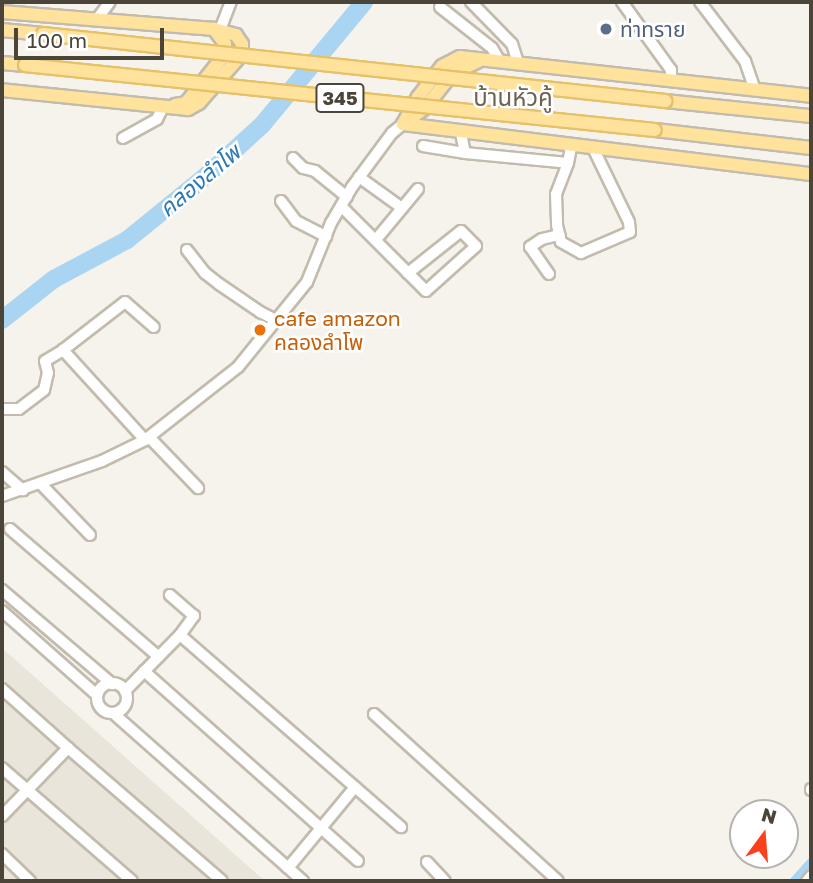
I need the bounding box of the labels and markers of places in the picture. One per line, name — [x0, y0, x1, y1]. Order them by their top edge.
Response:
place label: ท่าทราย — [620, 16, 685, 42]
marker: ท่าทราย — [598, 21, 614, 37]
place label: cafe amazon คลองลำโพ — [274, 305, 401, 355]
marker: cafe amazon คลองลำโพ — [252, 322, 268, 338]

